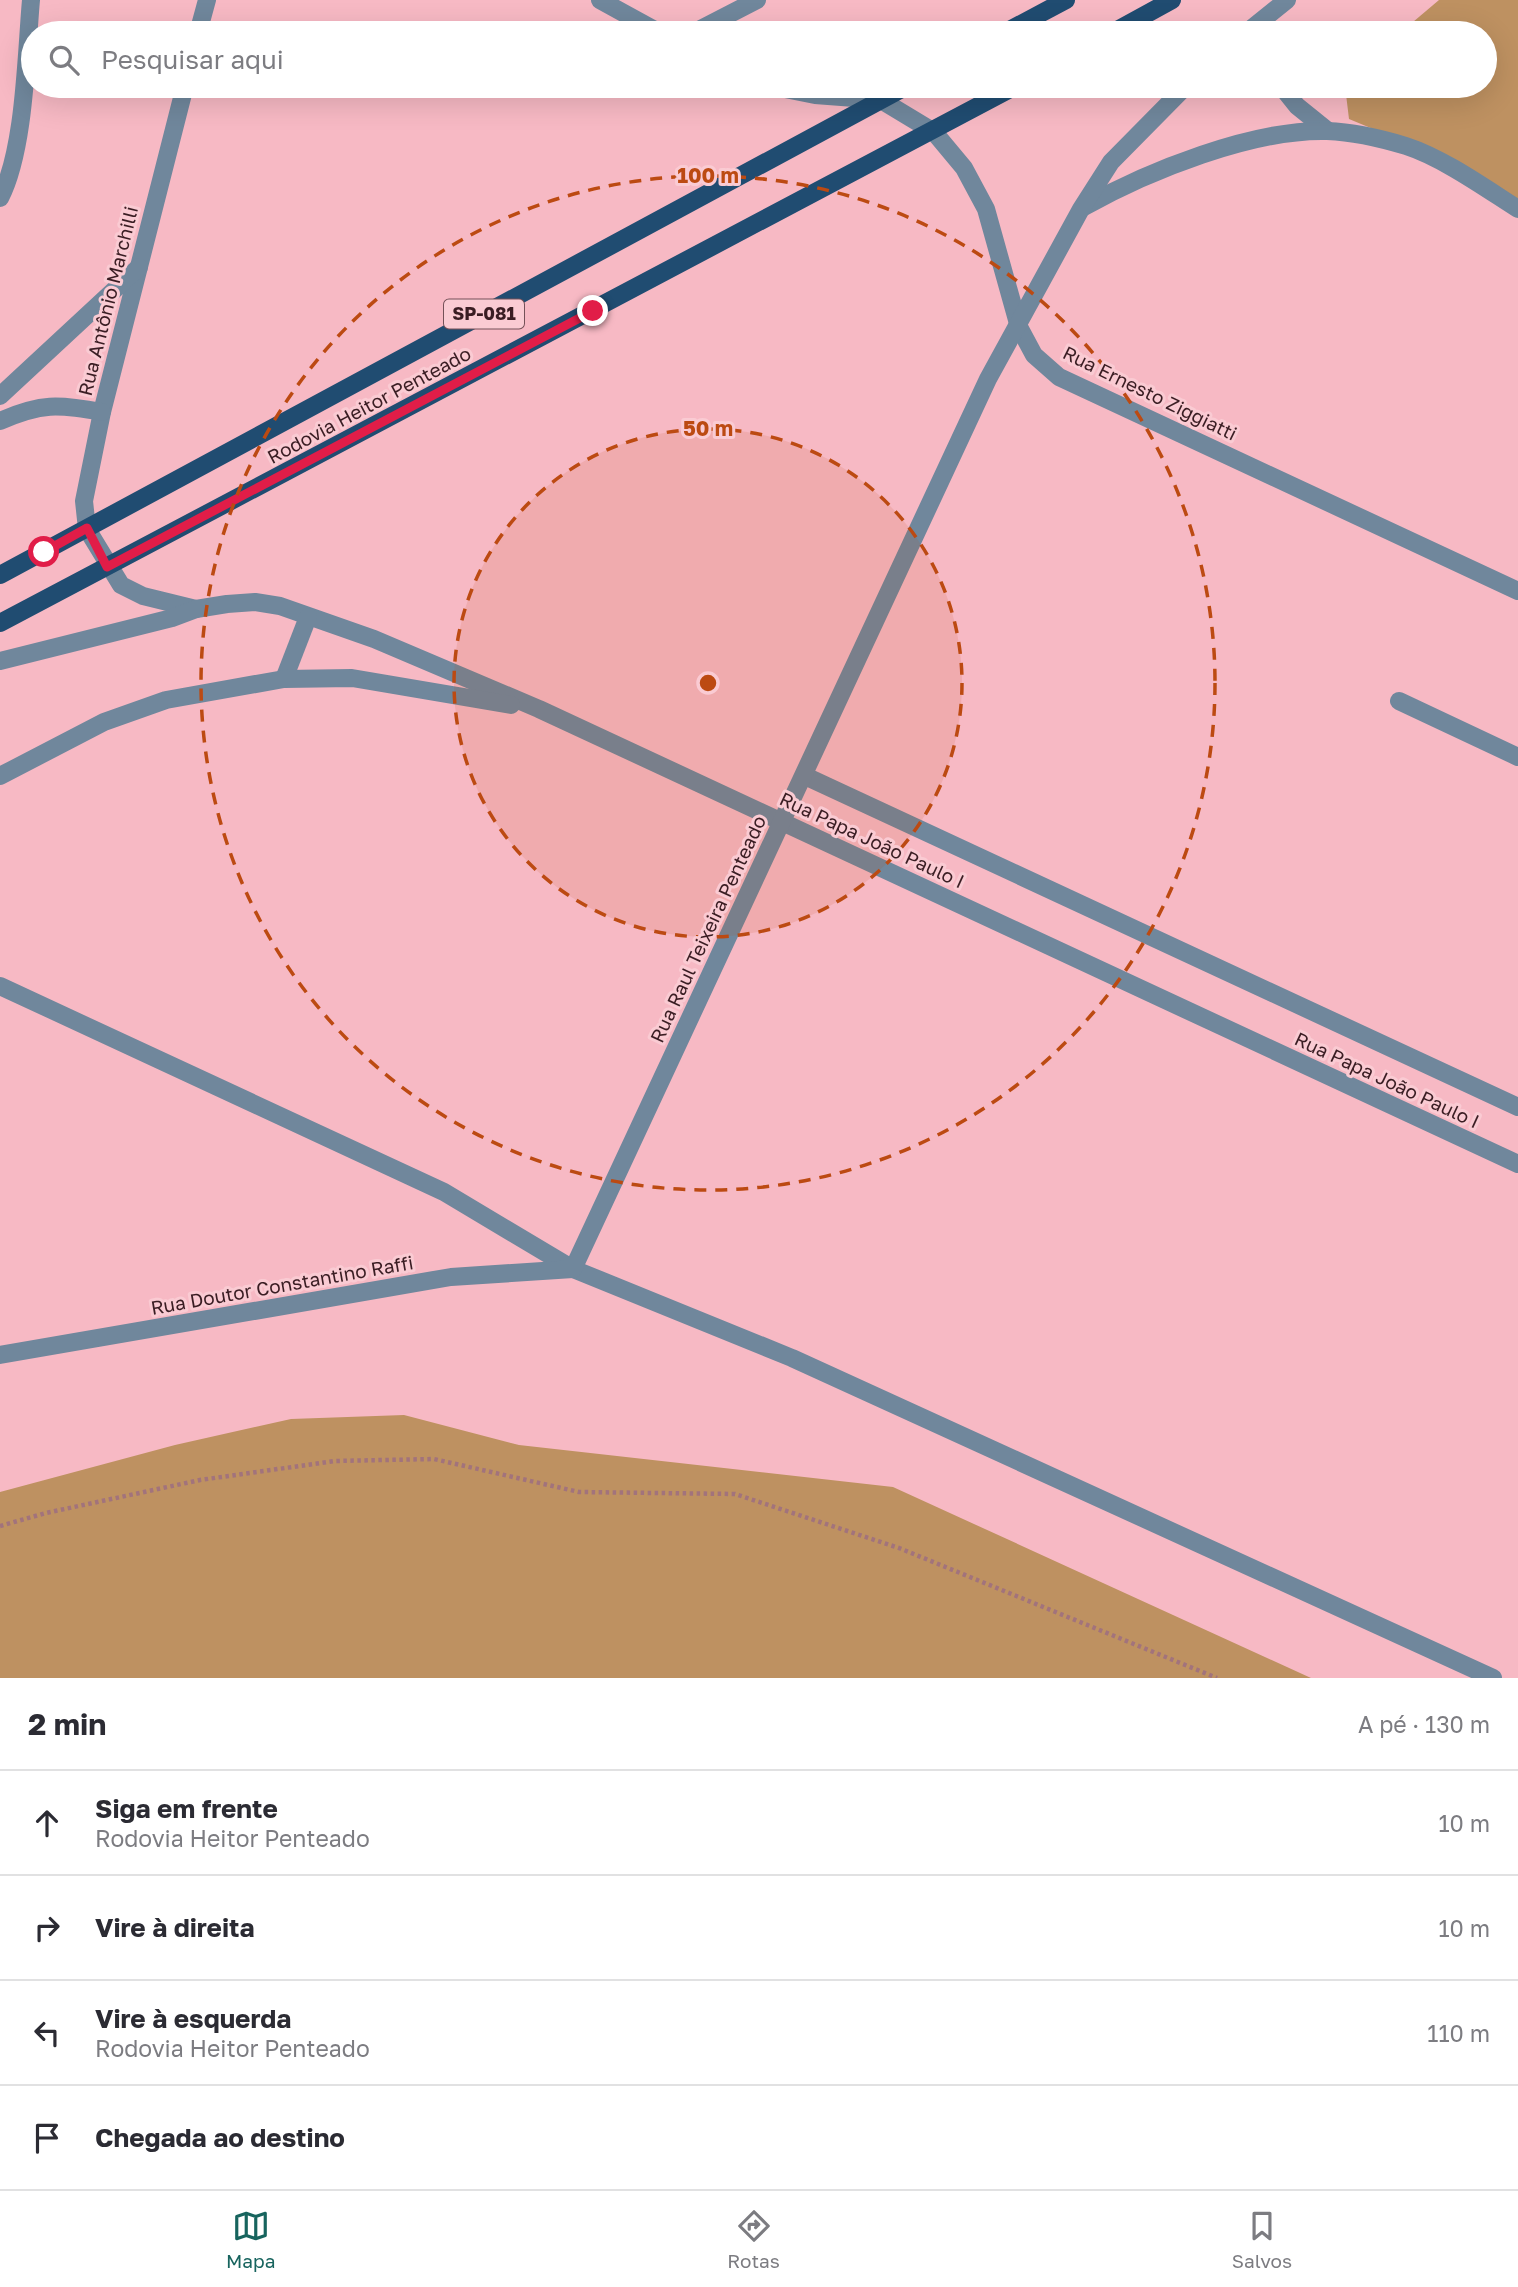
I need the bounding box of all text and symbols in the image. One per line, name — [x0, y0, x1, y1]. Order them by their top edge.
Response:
search box — [21, 21, 1497, 98]
icon: search — [45, 41, 83, 79]
text: Pesquisar aqui — [101, 44, 284, 75]
text: 100 m — [677, 162, 739, 188]
street label: Rua Antônio Marchilli — [73, 204, 142, 398]
route end — [577, 295, 608, 326]
road number: SP-081 — [444, 300, 524, 328]
street label: Rua Ernesto Ziggiatti — [1059, 340, 1241, 445]
street label: Rodovia Heitor Penteado — [263, 341, 474, 468]
text: 50 m — [683, 415, 733, 441]
route start — [28, 536, 59, 567]
centre of rings — [696, 671, 720, 695]
street label: Rua Papa João Paulo I — [776, 787, 968, 892]
street label: Rua Raul Teixeira Penteado — [645, 812, 770, 1046]
street label: Rua Papa João Paulo I — [1291, 1027, 1483, 1132]
street label: Rua Doutor Constantino Raffi — [149, 1250, 415, 1319]
text: 2 min — [28, 1706, 106, 1742]
text: A pé · 130 m — [1358, 1710, 1490, 1738]
text: Siga em frente — [95, 1793, 278, 1824]
icon: ahead — [28, 1804, 66, 1842]
text: 10 m — [1438, 1809, 1490, 1837]
text: Rodovia Heitor Penteado — [95, 1824, 370, 1852]
icon: right — [28, 1909, 66, 1947]
text: Vire à direita — [95, 1912, 255, 1943]
text: 10 m — [1438, 1914, 1490, 1942]
text: Vire à esquerda — [95, 2003, 291, 2034]
icon: left — [28, 2014, 66, 2052]
text: 110 m — [1427, 2019, 1490, 2047]
text: Rodovia Heitor Penteado — [95, 2034, 370, 2062]
icon: arrive — [28, 2119, 66, 2157]
text: Chegada ao destino — [95, 2122, 345, 2153]
tab: Mapa — [226, 2207, 275, 2272]
tab: Rotas — [727, 2207, 780, 2272]
tab: Salvos — [1232, 2207, 1292, 2272]

